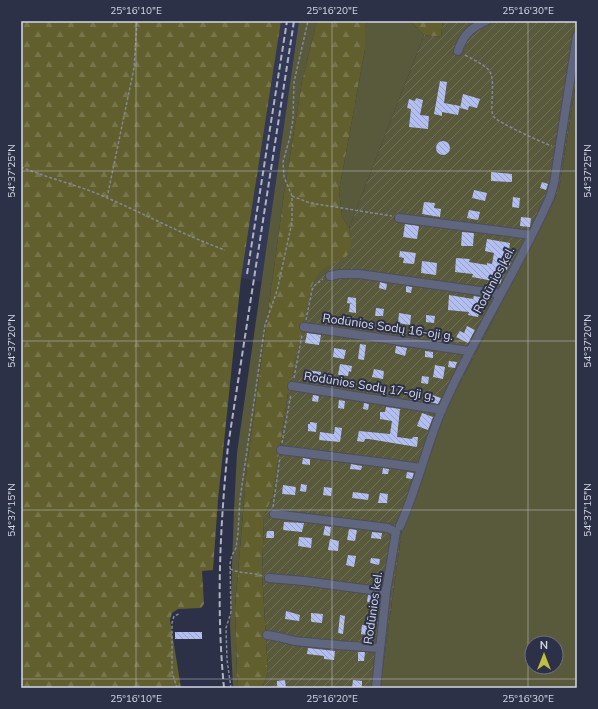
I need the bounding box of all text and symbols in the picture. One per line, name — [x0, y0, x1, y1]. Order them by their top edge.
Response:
text: 25°16'10"E — [110, 4, 162, 17]
text: 25°16'20"E — [306, 4, 358, 17]
text: 25°16'30"E — [502, 4, 554, 17]
text: 54°37'25"N — [5, 144, 18, 198]
text: 54°37'25"N — [581, 144, 594, 198]
street label: Rodūnios kel. — [470, 244, 517, 316]
street label: Rodūnios Sodų 16-oji g. — [322, 310, 454, 343]
text: 54°37'20"N — [5, 314, 18, 368]
text: 54°37'20"N — [581, 314, 594, 368]
street label: Rodūnios Sodų 17-oji g. — [303, 368, 435, 403]
text: 54°37'15"N — [5, 483, 18, 537]
text: 54°37'15"N — [581, 483, 594, 537]
street label: Rodūnios kel. — [360, 571, 385, 645]
north arrow — [524, 635, 564, 675]
text: N — [540, 638, 548, 652]
text: 25°16'10"E — [110, 692, 162, 705]
text: 25°16'20"E — [306, 692, 358, 705]
text: 25°16'30"E — [502, 692, 554, 705]

